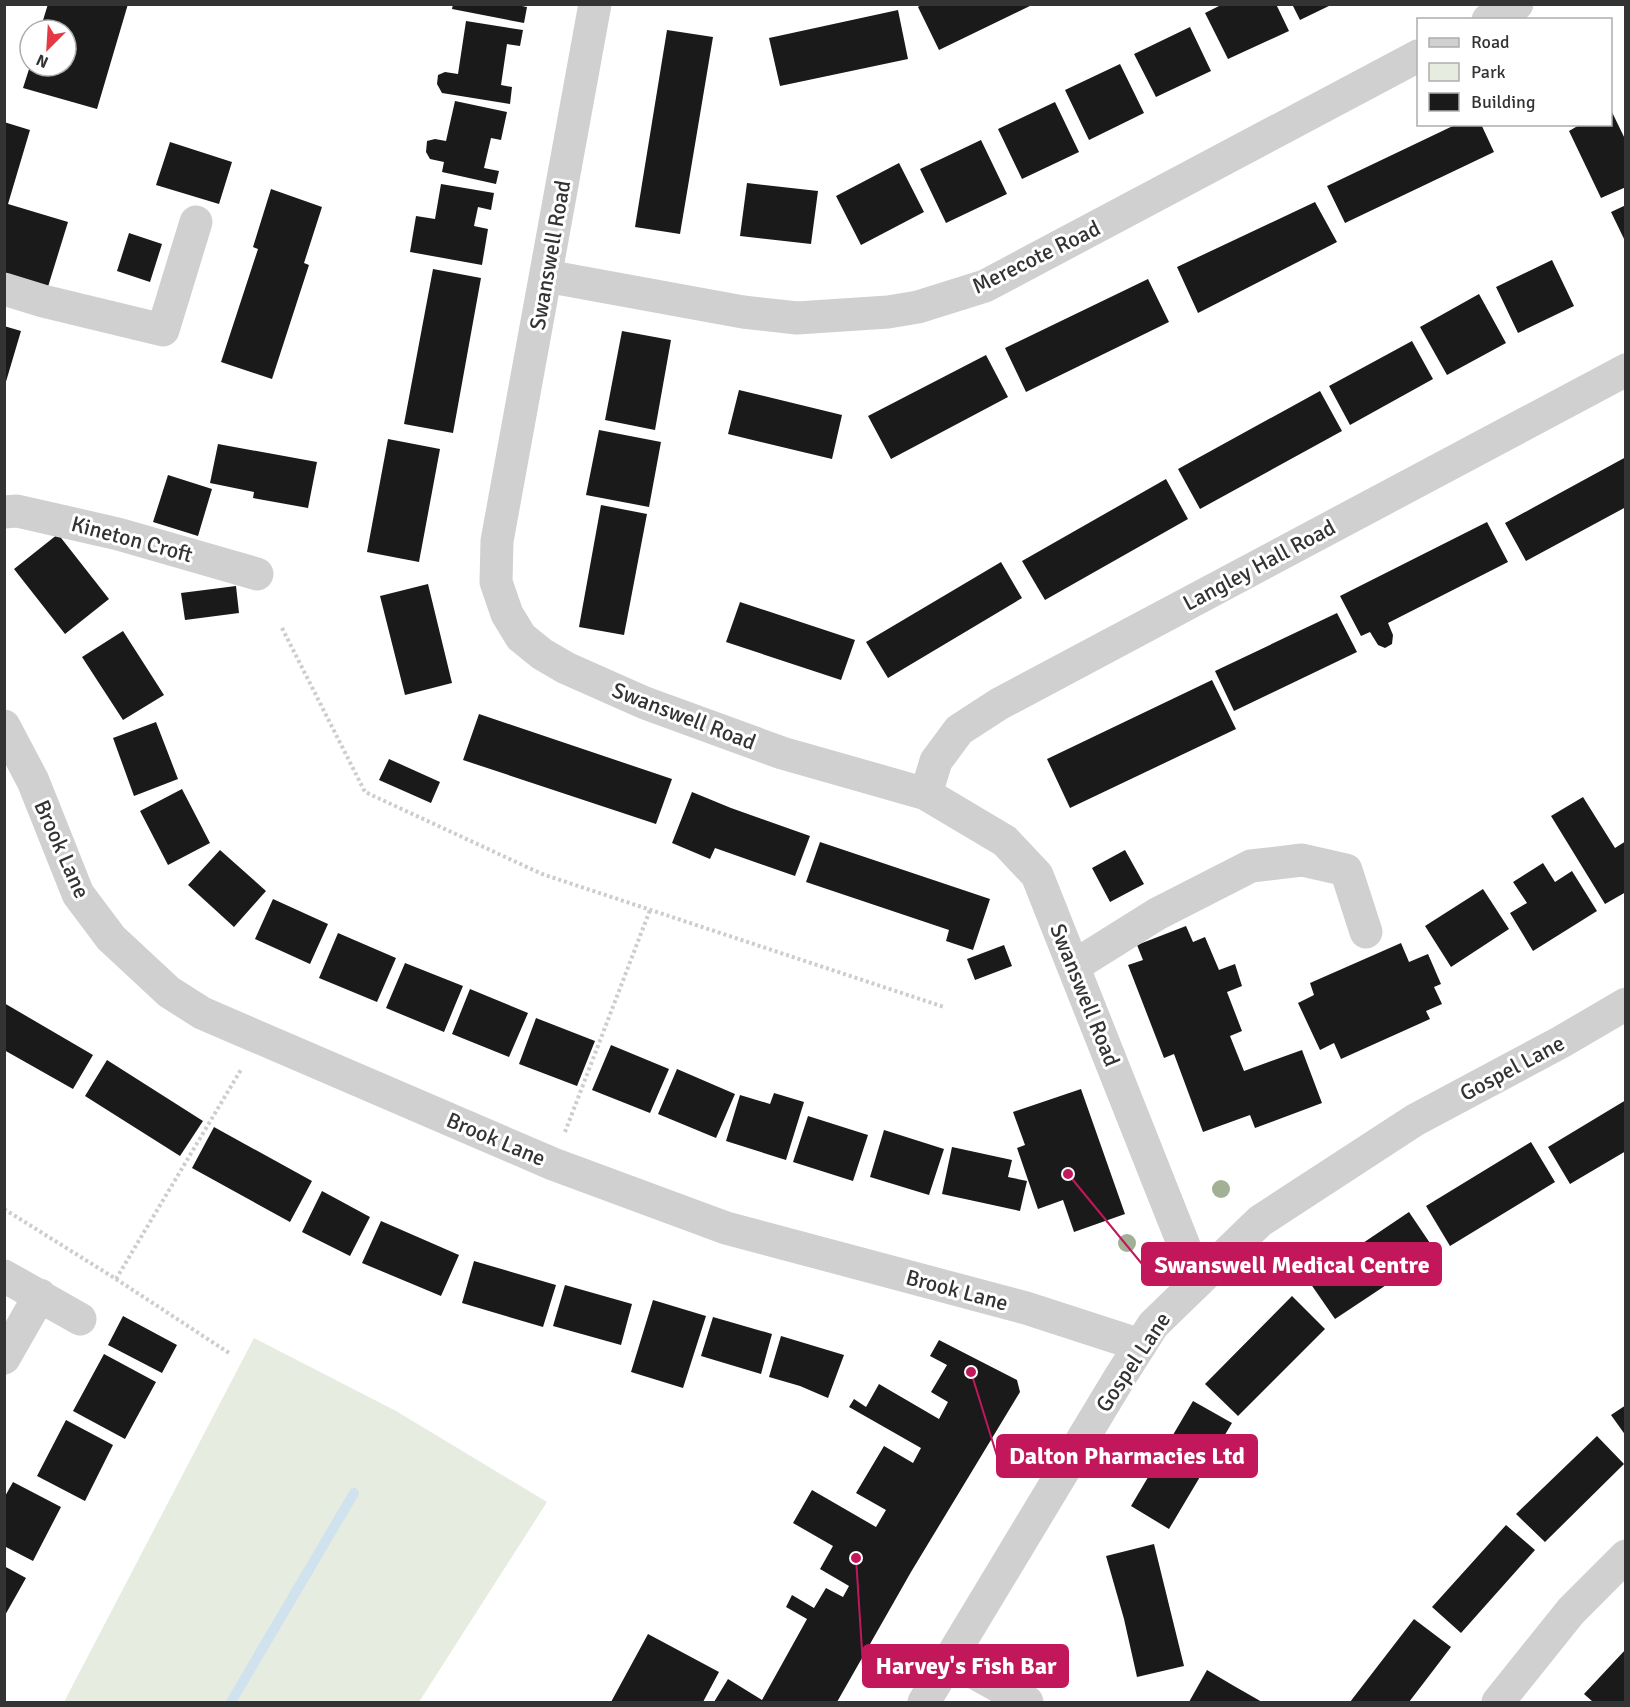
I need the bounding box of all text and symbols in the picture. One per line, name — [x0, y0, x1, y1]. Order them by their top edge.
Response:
north arrow — [18, 18, 78, 78]
legend — [1417, 18, 1612, 126]
text: Road — [1471, 31, 1510, 53]
text: N — [33, 49, 51, 72]
text: Park — [1471, 61, 1506, 83]
text: Building — [1471, 91, 1535, 113]
street label: Swanswell Road — [524, 178, 576, 332]
street label: Merecote Road — [967, 214, 1105, 300]
street label: Kineton Croft — [68, 510, 196, 568]
street label: Langley Hall Road — [1178, 513, 1340, 617]
street label: Swanswell Road — [608, 676, 760, 756]
street label: Brook Lane — [28, 796, 96, 902]
street label: Swanswell Road — [1044, 920, 1126, 1070]
street label: Gospel Lane — [1455, 1029, 1569, 1107]
street label: Brook Lane — [442, 1106, 550, 1172]
callout: Swanswell Medical Centre — [1142, 1243, 1441, 1285]
text: Swanswell Medical Centre — [1154, 1250, 1430, 1280]
street label: Brook Lane — [903, 1263, 1011, 1317]
street label: Gospel Lane — [1090, 1307, 1176, 1417]
callout: Dalton Pharmacies Ltd — [997, 1435, 1257, 1477]
text: Dalton Pharmacies Ltd — [1009, 1441, 1245, 1471]
callout: Harvey's Fish Bar — [863, 1645, 1068, 1687]
text: Harvey's Fish Bar — [875, 1651, 1057, 1681]

